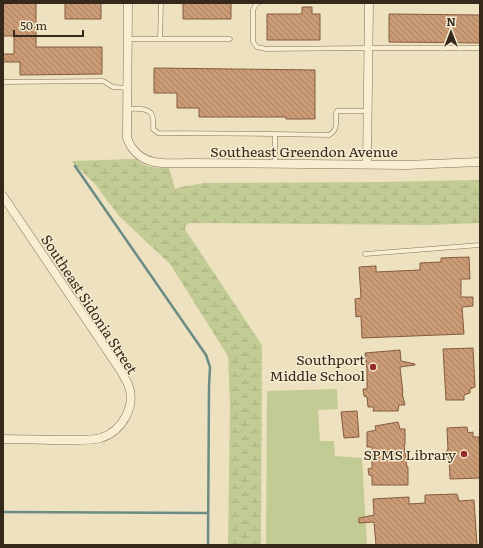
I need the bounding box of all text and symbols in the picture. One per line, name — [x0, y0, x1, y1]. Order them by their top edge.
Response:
scale bar — [14, 12, 83, 38]
north arrow — [431, 12, 471, 52]
text: N — [446, 13, 456, 29]
text: 50 m — [20, 16, 47, 34]
street label: Southeast Greendon Avenue — [210, 141, 398, 161]
street label: Southeast Sidonia Street — [37, 230, 143, 378]
place label: Southport Middle School — [269, 349, 365, 385]
marker: Southport Middle School — [368, 362, 378, 372]
place label: SPMS Library — [364, 444, 457, 464]
marker: SPMS Library — [459, 449, 469, 459]

